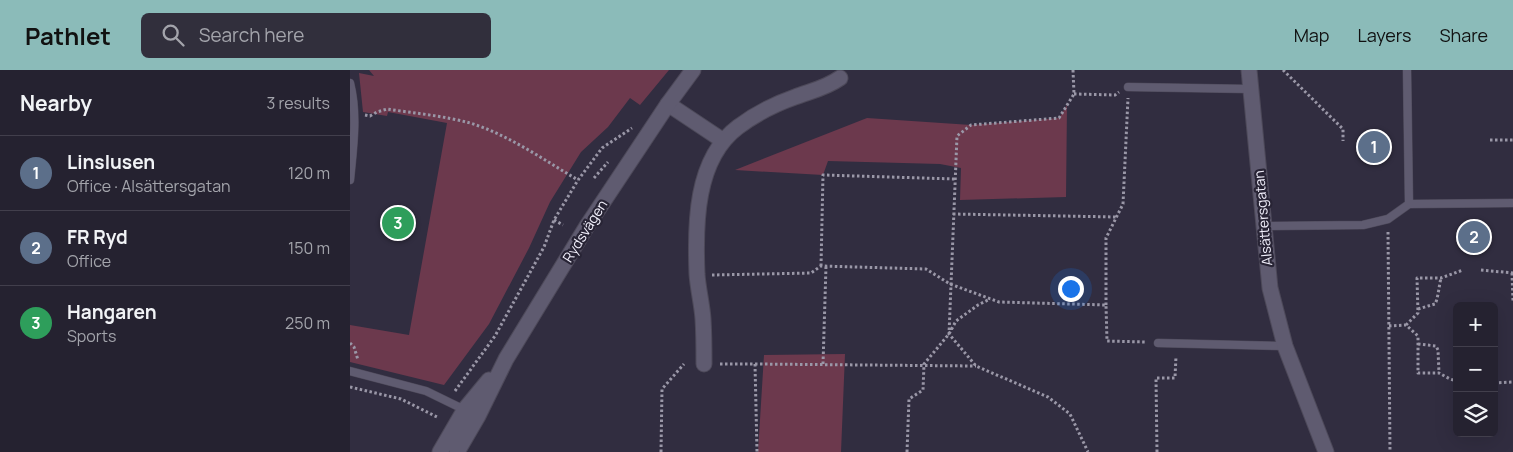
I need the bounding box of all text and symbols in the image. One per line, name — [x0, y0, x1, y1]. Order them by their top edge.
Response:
search box — [141, 13, 491, 58]
text: Pathlet — [25, 19, 111, 52]
icon: search — [159, 21, 187, 49]
text: Search here — [199, 22, 304, 48]
text: Map — [1294, 23, 1329, 47]
text: Layers — [1357, 23, 1411, 47]
text: Share — [1439, 23, 1488, 47]
text: Nearby — [20, 89, 92, 117]
text: 3 results — [267, 92, 330, 114]
pin: 1 — [1358, 128, 1390, 166]
text: Linslusen — [67, 149, 155, 175]
text: 1 — [32, 162, 40, 184]
text: 120 m — [288, 162, 330, 184]
street label: Alsättersgatan — [1249, 170, 1276, 267]
text: Office · Alsättersgatan — [67, 175, 231, 197]
street label: Rydsvägen — [558, 196, 611, 266]
pin: 3 — [382, 204, 414, 242]
pin: 2 — [1458, 218, 1490, 256]
text: FR Ryd — [67, 224, 128, 250]
text: 2 — [31, 237, 41, 259]
text: 150 m — [288, 237, 330, 259]
text: Office — [67, 250, 111, 272]
your location — [1058, 276, 1084, 302]
text: Hangaren — [67, 299, 157, 325]
map controls — [1453, 302, 1498, 437]
button: + — [1453, 302, 1498, 347]
text: 3 — [31, 312, 41, 334]
text: 250 m — [285, 312, 330, 334]
text: Sports — [67, 325, 116, 347]
button: − — [1453, 347, 1498, 392]
button: layers — [1453, 392, 1498, 437]

